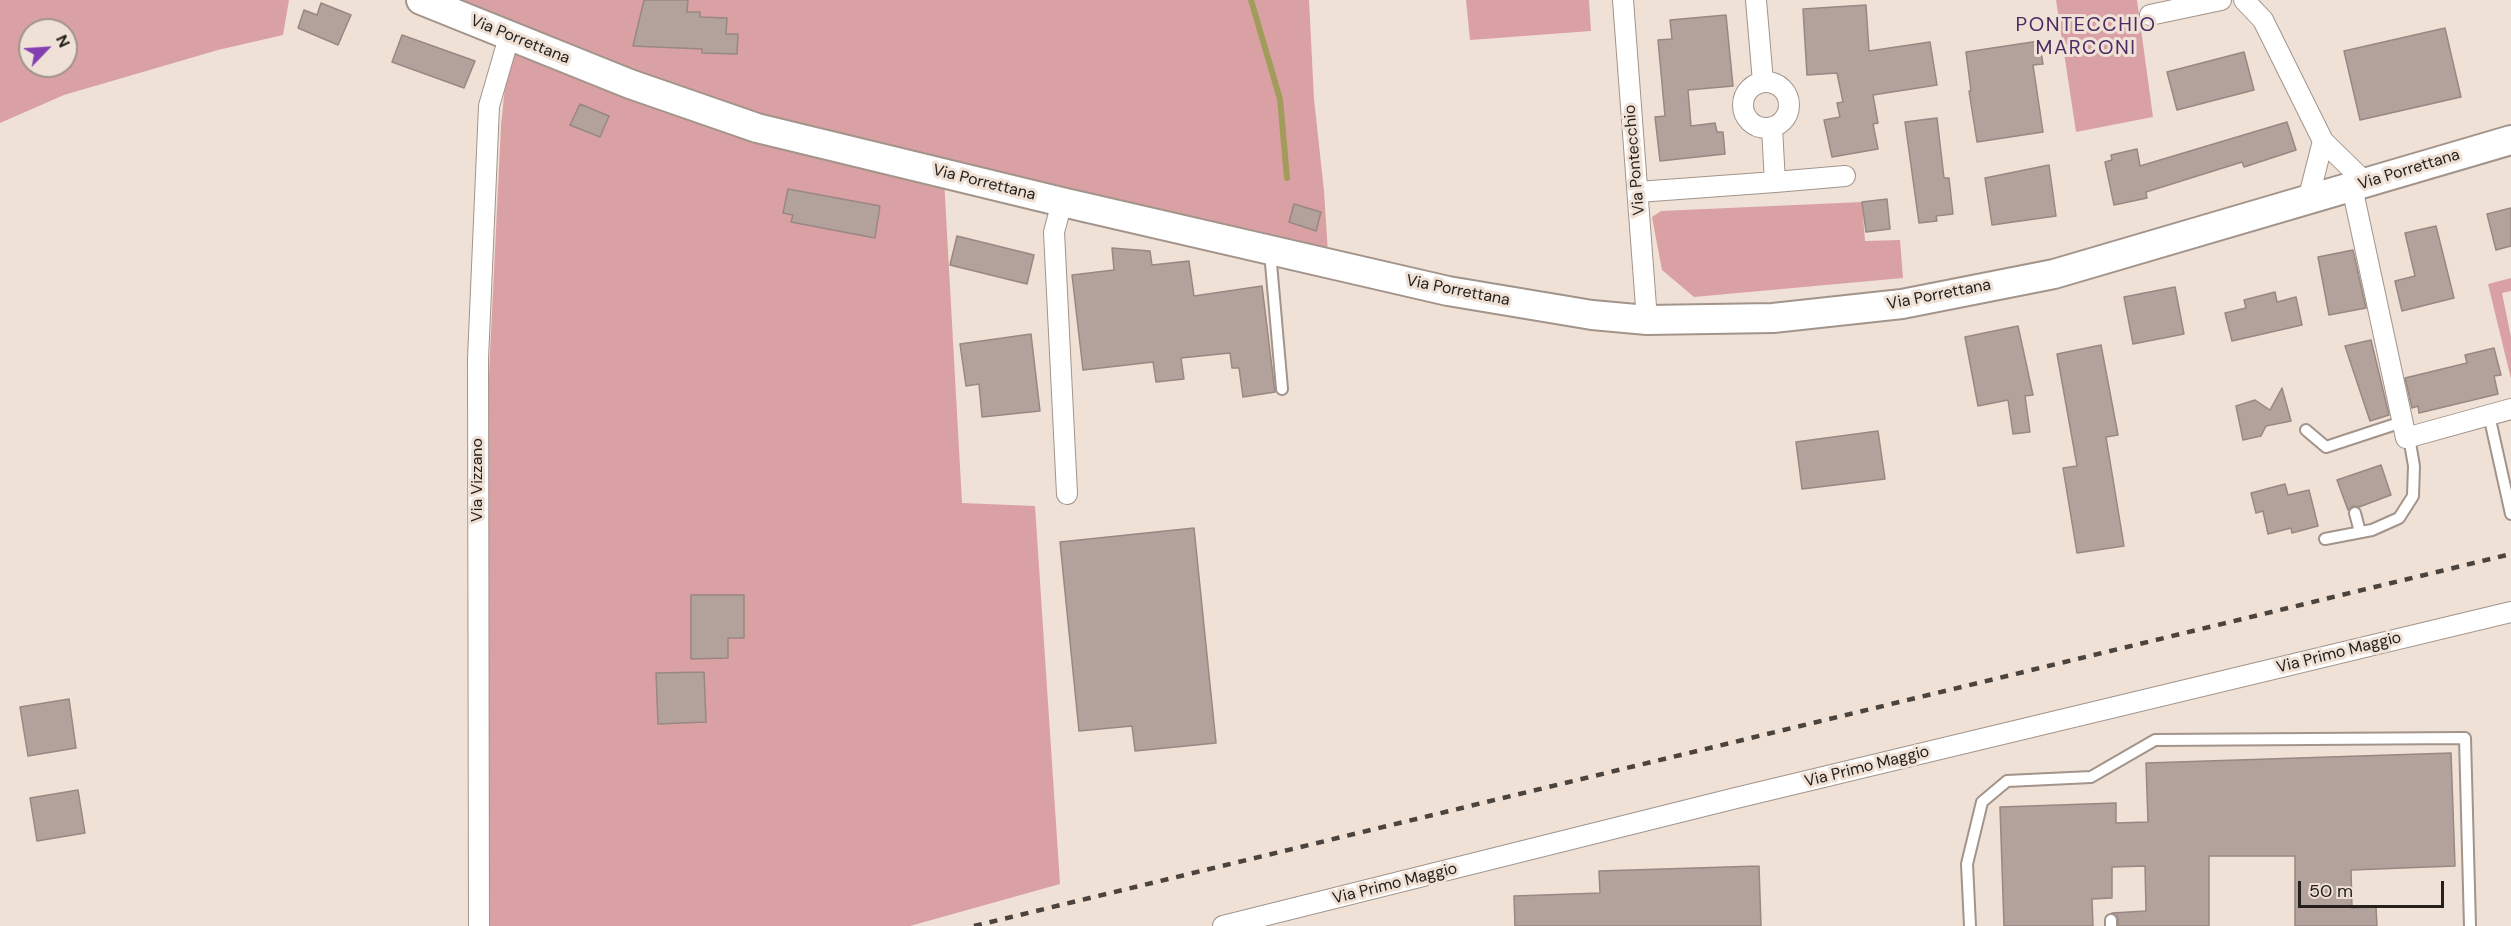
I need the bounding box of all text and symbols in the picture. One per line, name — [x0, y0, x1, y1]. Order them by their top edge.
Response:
street label: Via Porrettana — [468, 11, 572, 69]
district label: PONTECCHIO MARCONI — [2016, 14, 2156, 61]
north arrow — [18, 18, 78, 78]
text: N — [51, 31, 75, 51]
street label: Via Pontecchio — [1621, 104, 1649, 216]
street label: Via Porrettana — [2356, 145, 2462, 195]
street label: Via Porrettana — [931, 161, 1037, 205]
street label: Via Porrettana — [1404, 272, 1512, 310]
street label: Via Porrettana — [1885, 276, 1993, 314]
street label: Via Vizzano — [468, 438, 488, 522]
street label: Via Primo Maggio — [2275, 628, 2403, 678]
street label: Via Primo Maggio — [1803, 742, 1931, 792]
street label: Via Primo Maggio — [1331, 859, 1459, 909]
scale bar — [2301, 869, 2446, 907]
text: 50 m — [2309, 879, 2353, 903]

